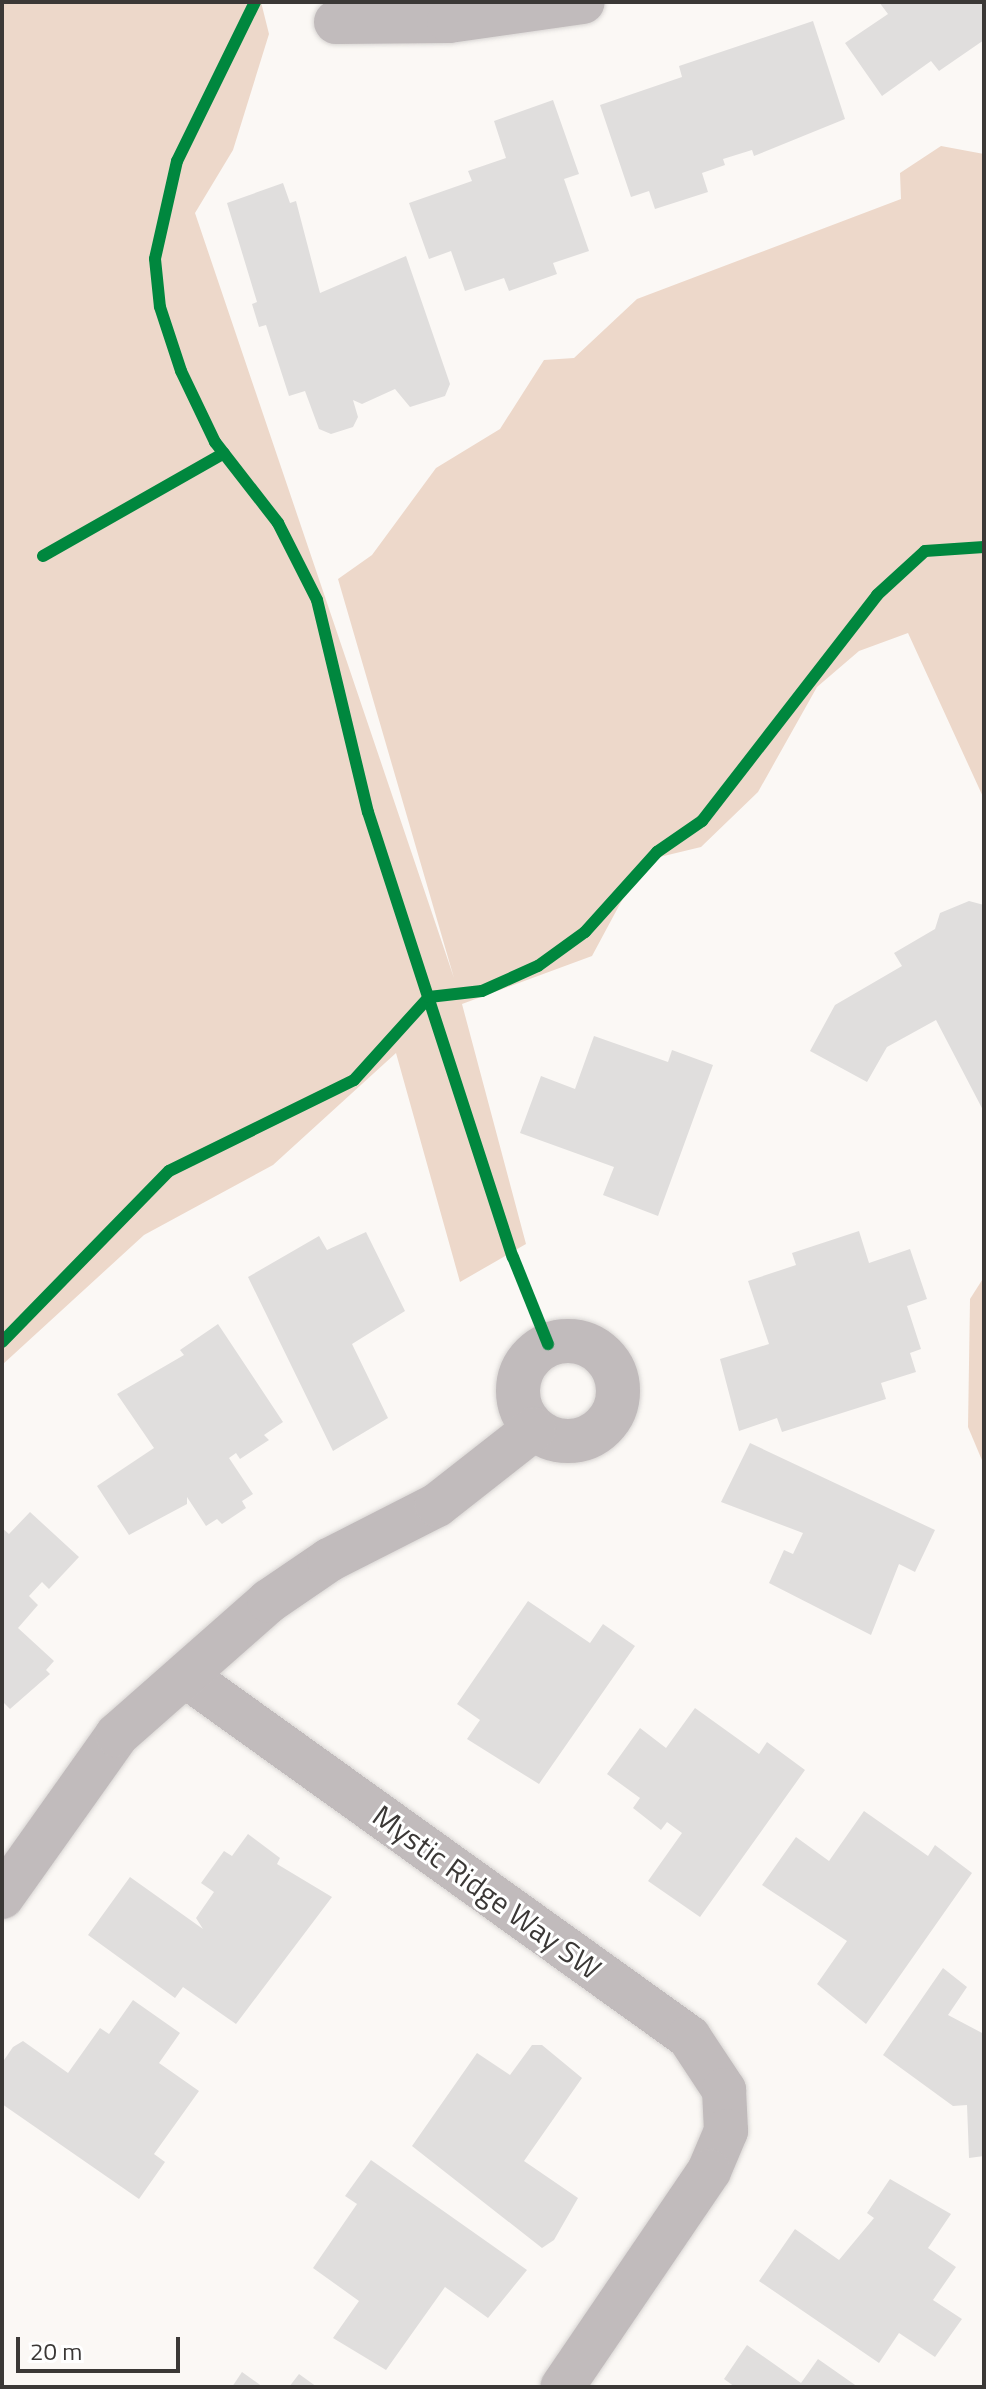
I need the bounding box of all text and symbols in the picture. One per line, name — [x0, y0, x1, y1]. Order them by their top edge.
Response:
street label: Mystic Ridge Way SW — [366, 1797, 608, 1987]
scale bar — [20, 2321, 184, 2371]
text: 20 m — [30, 2333, 82, 2369]

